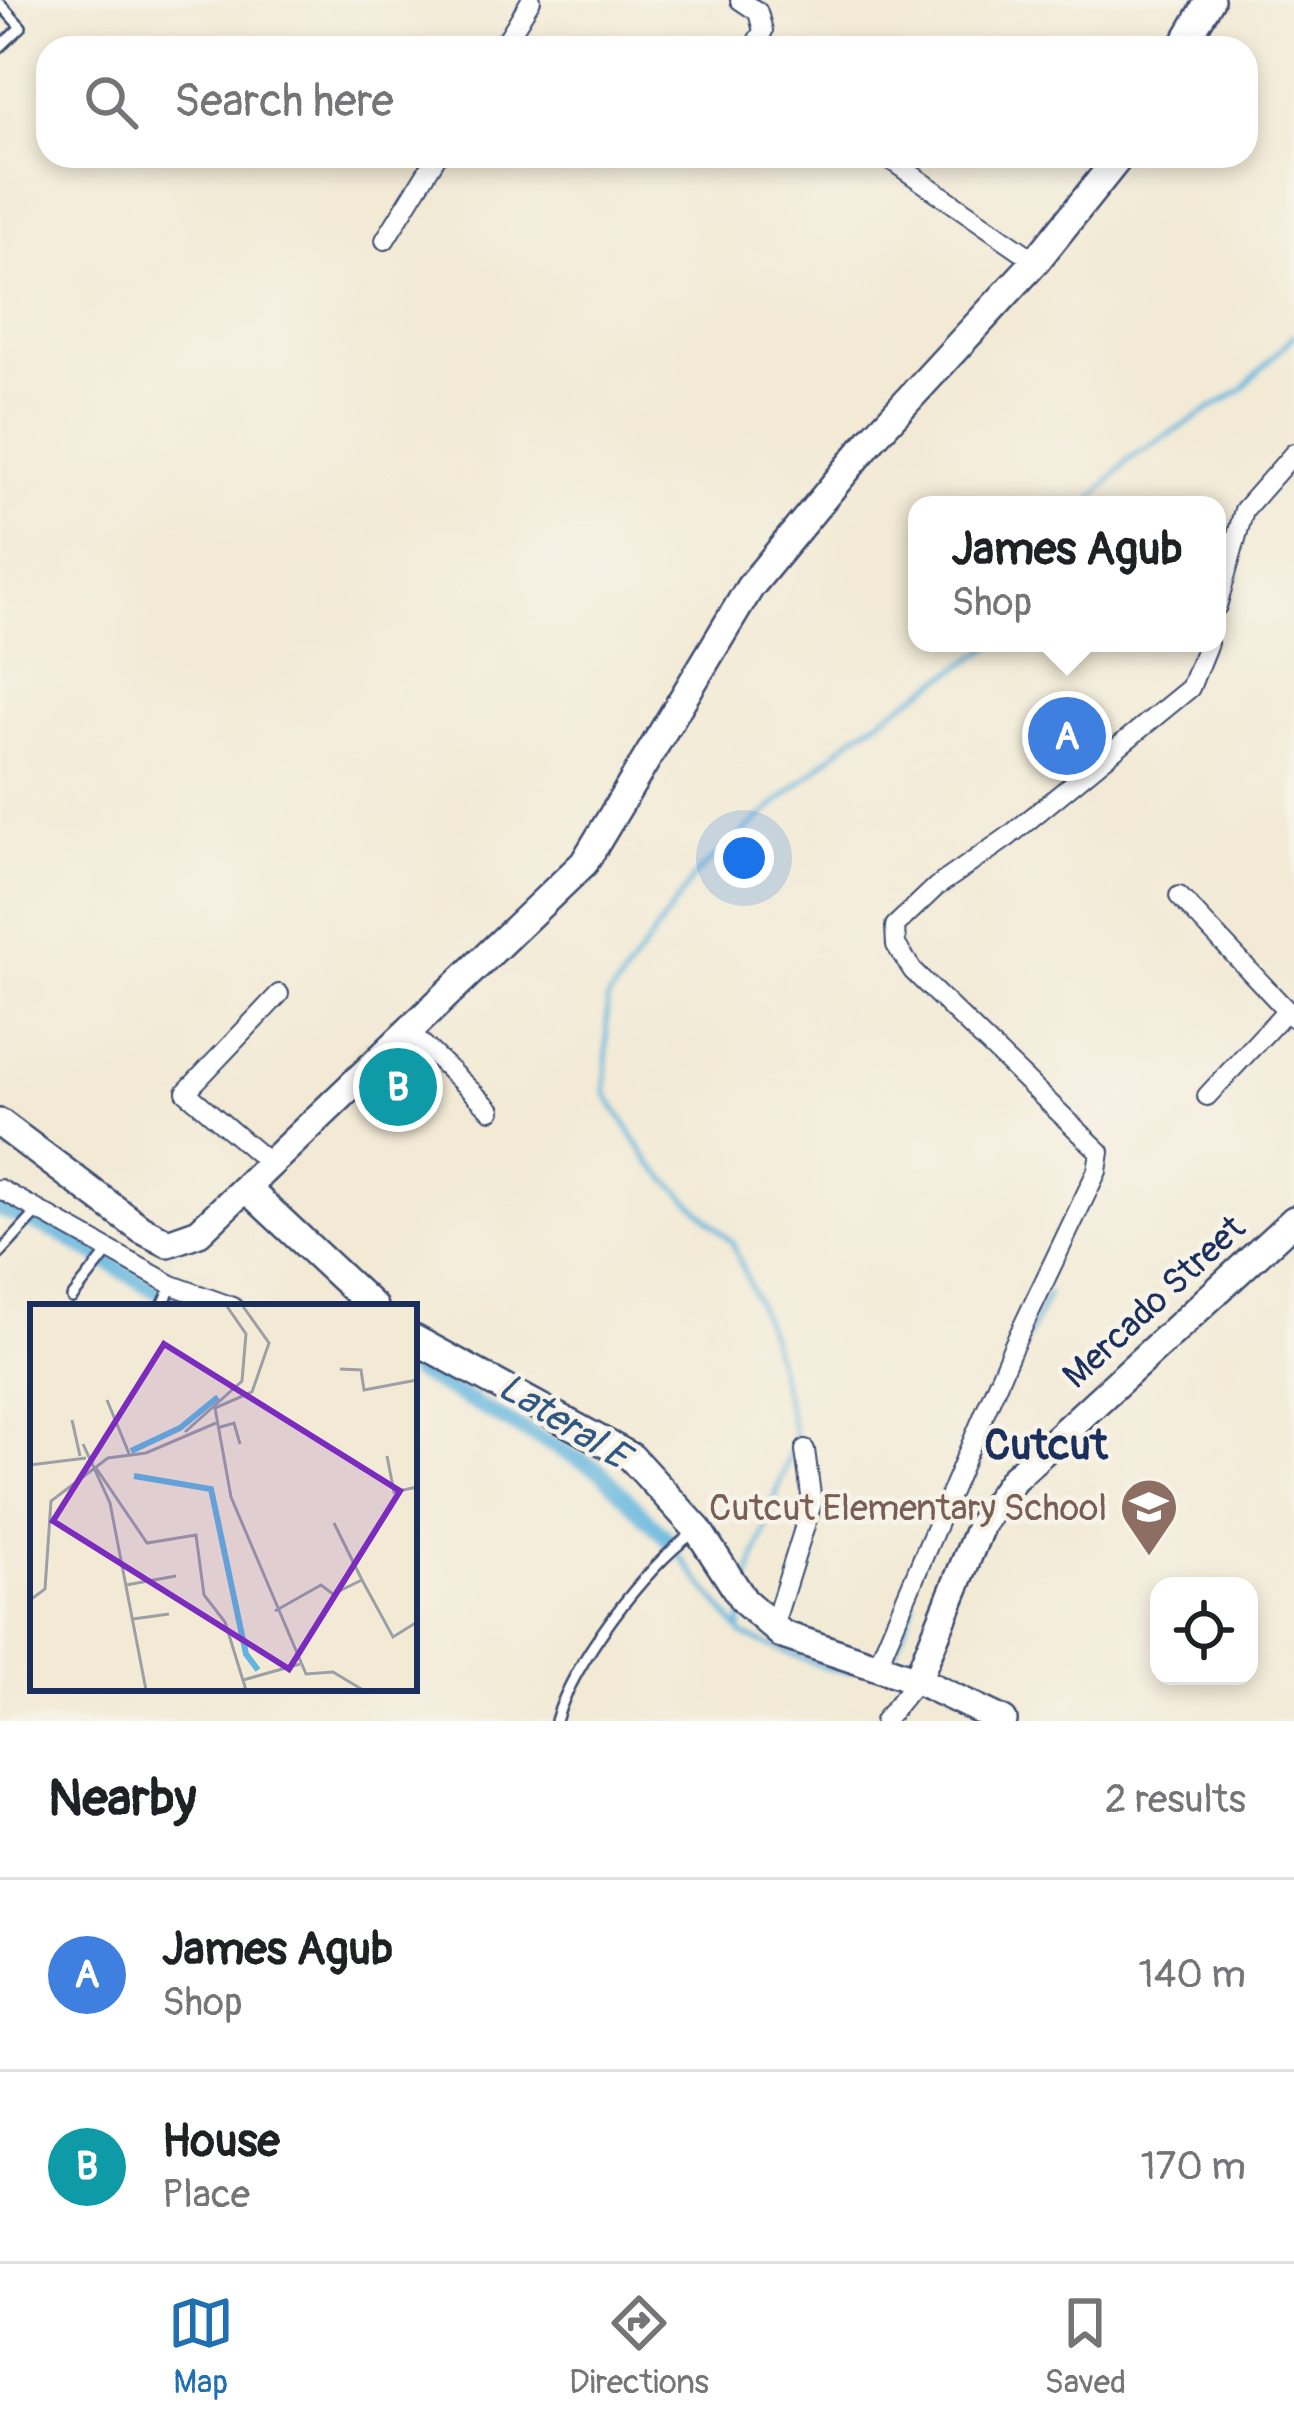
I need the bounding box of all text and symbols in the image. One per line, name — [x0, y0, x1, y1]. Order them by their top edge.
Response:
search box — [36, 36, 1258, 168]
icon: search — [78, 69, 144, 135]
text: Search here — [174, 74, 394, 130]
popup — [908, 496, 1226, 652]
text: James Agub — [951, 522, 1183, 578]
text: Shop — [951, 578, 1032, 627]
pin: A — [1028, 691, 1106, 781]
your location — [714, 828, 774, 888]
pin: B — [359, 1042, 437, 1132]
street label: Mercado Street — [1053, 1206, 1255, 1398]
inset map — [30, 1304, 417, 1691]
water label: Lateral E — [489, 1362, 642, 1483]
district label: Cutcut — [984, 1420, 1109, 1472]
school or university icon: Cutcut Elementary School — [1118, 1476, 1180, 1558]
place label: Cutcut Elementary School — [709, 1486, 1107, 1531]
map controls — [1150, 1577, 1258, 1685]
button: locate — [1150, 1577, 1258, 1685]
text: Nearby — [48, 1767, 196, 1831]
text: 2 results — [1105, 1775, 1246, 1824]
text: James Agub — [162, 1922, 393, 1978]
text: A — [74, 1950, 100, 1999]
text: 140 m — [1138, 1950, 1246, 1999]
text: Shop — [162, 1978, 243, 2027]
text: House — [162, 2114, 280, 2170]
text: B — [76, 2142, 98, 2191]
text: 170 m — [1140, 2142, 1246, 2191]
text: Place — [162, 2170, 250, 2219]
tab: Map — [168, 2290, 234, 2403]
tab: Directions — [569, 2290, 709, 2403]
tab: Saved — [1044, 2290, 1126, 2403]

